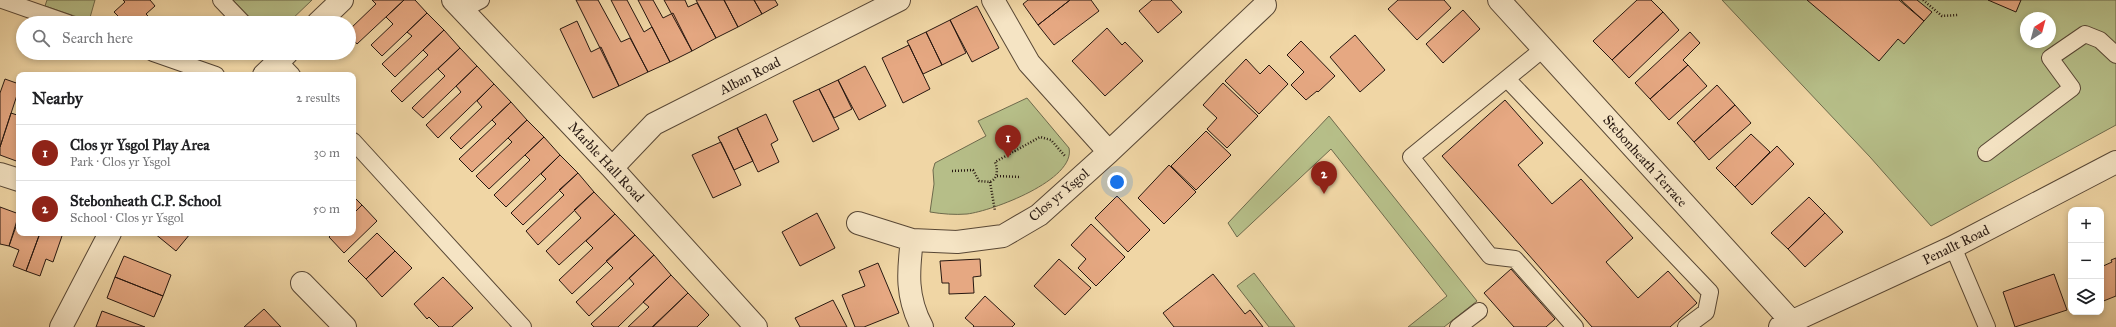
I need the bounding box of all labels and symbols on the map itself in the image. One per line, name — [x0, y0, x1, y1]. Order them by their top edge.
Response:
north arrow — [2020, 12, 2056, 48]
street label: Alban Road — [716, 53, 783, 99]
street label: Stebonheath Terrace — [1599, 111, 1691, 211]
street label: Marble Hall Road — [565, 118, 647, 206]
pin: 1 — [995, 125, 1021, 158]
pin: 2 — [1311, 161, 1337, 194]
street label: Clos yr Ysgol — [1025, 165, 1093, 225]
your location — [1107, 172, 1127, 192]
street label: Penallt Road — [1920, 222, 1992, 268]

